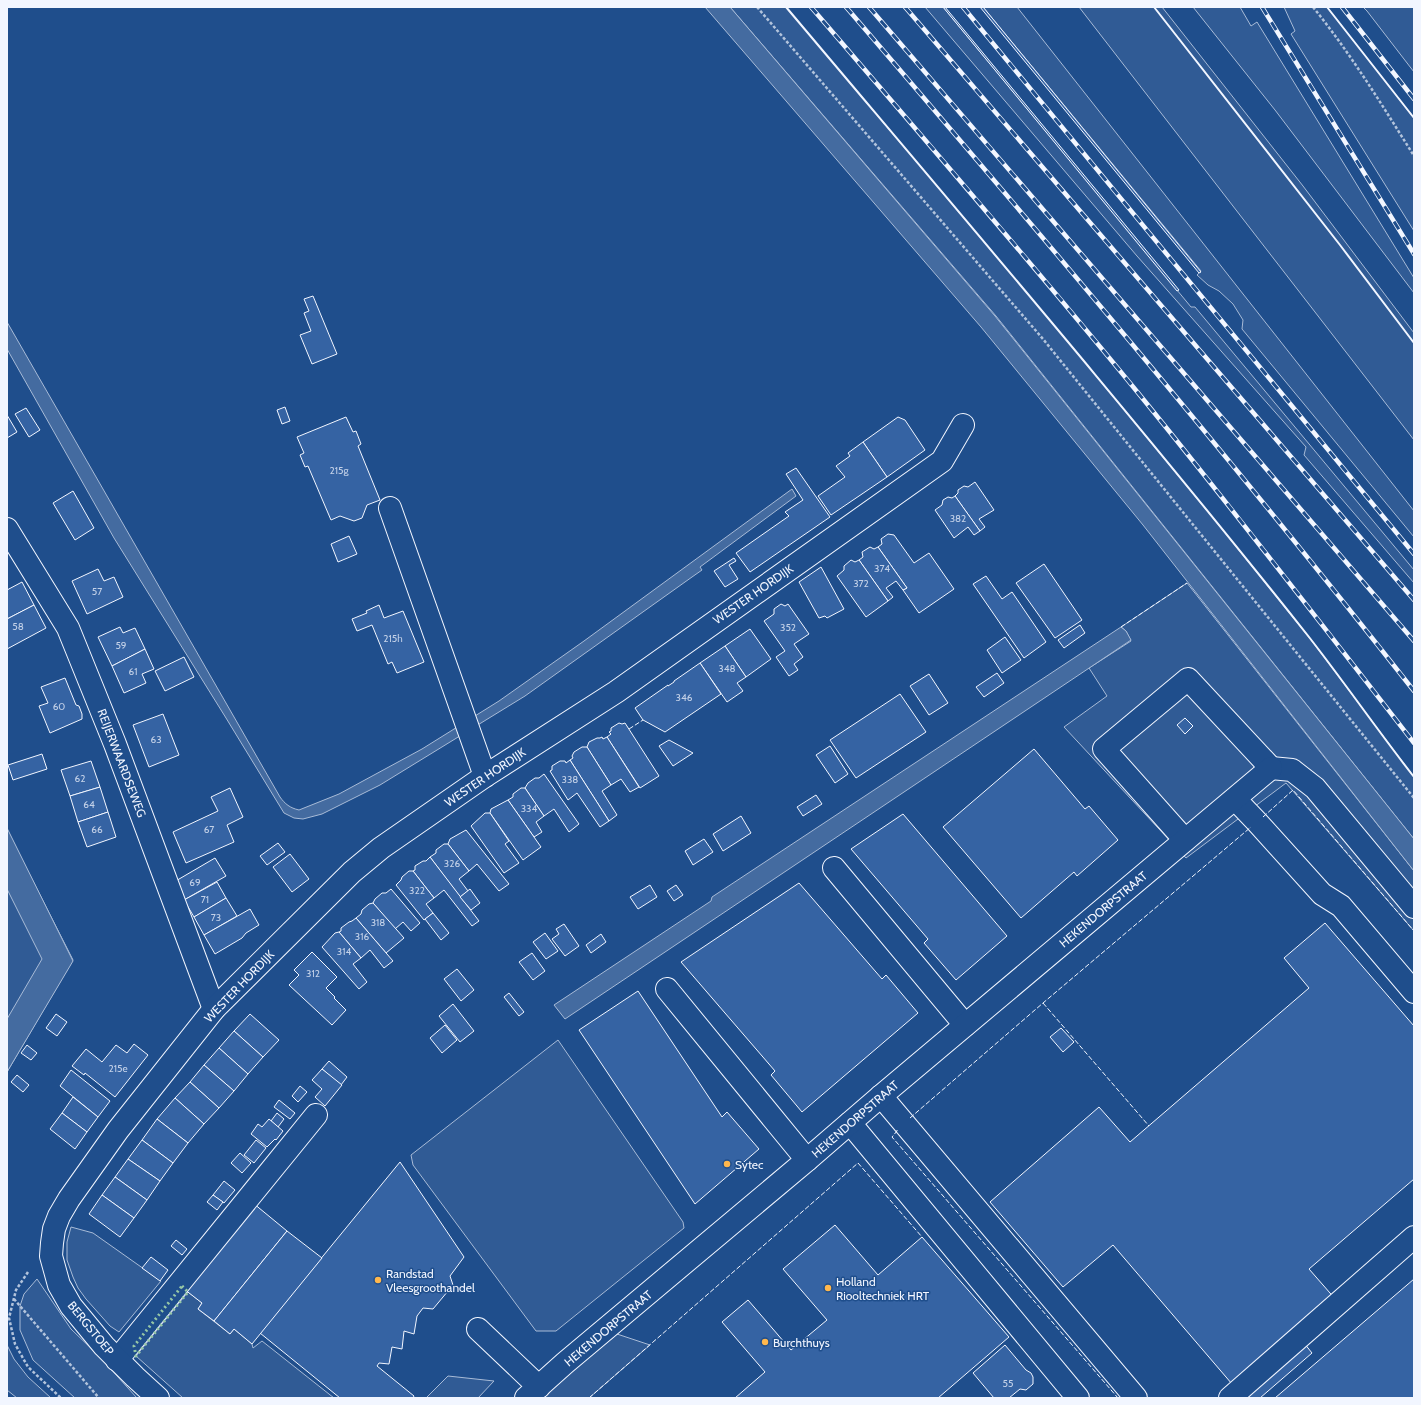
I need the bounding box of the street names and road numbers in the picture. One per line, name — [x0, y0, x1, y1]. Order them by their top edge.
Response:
street label: WESTER HORDIJK — [710, 561, 796, 627]
street label: REIJERWAARDSEWEG — [94, 707, 150, 819]
street label: WESTER HORDIJK — [442, 744, 529, 810]
street label: HEKENDORPSTRAAT — [1056, 867, 1151, 950]
street label: WESTER HORDIJK — [201, 947, 277, 1025]
street label: HEKENDORPSTRAAT — [808, 1077, 902, 1161]
street label: HEKENDORPSTRAAT — [561, 1286, 656, 1369]
street label: BERGSTOEP — [65, 1298, 117, 1358]

